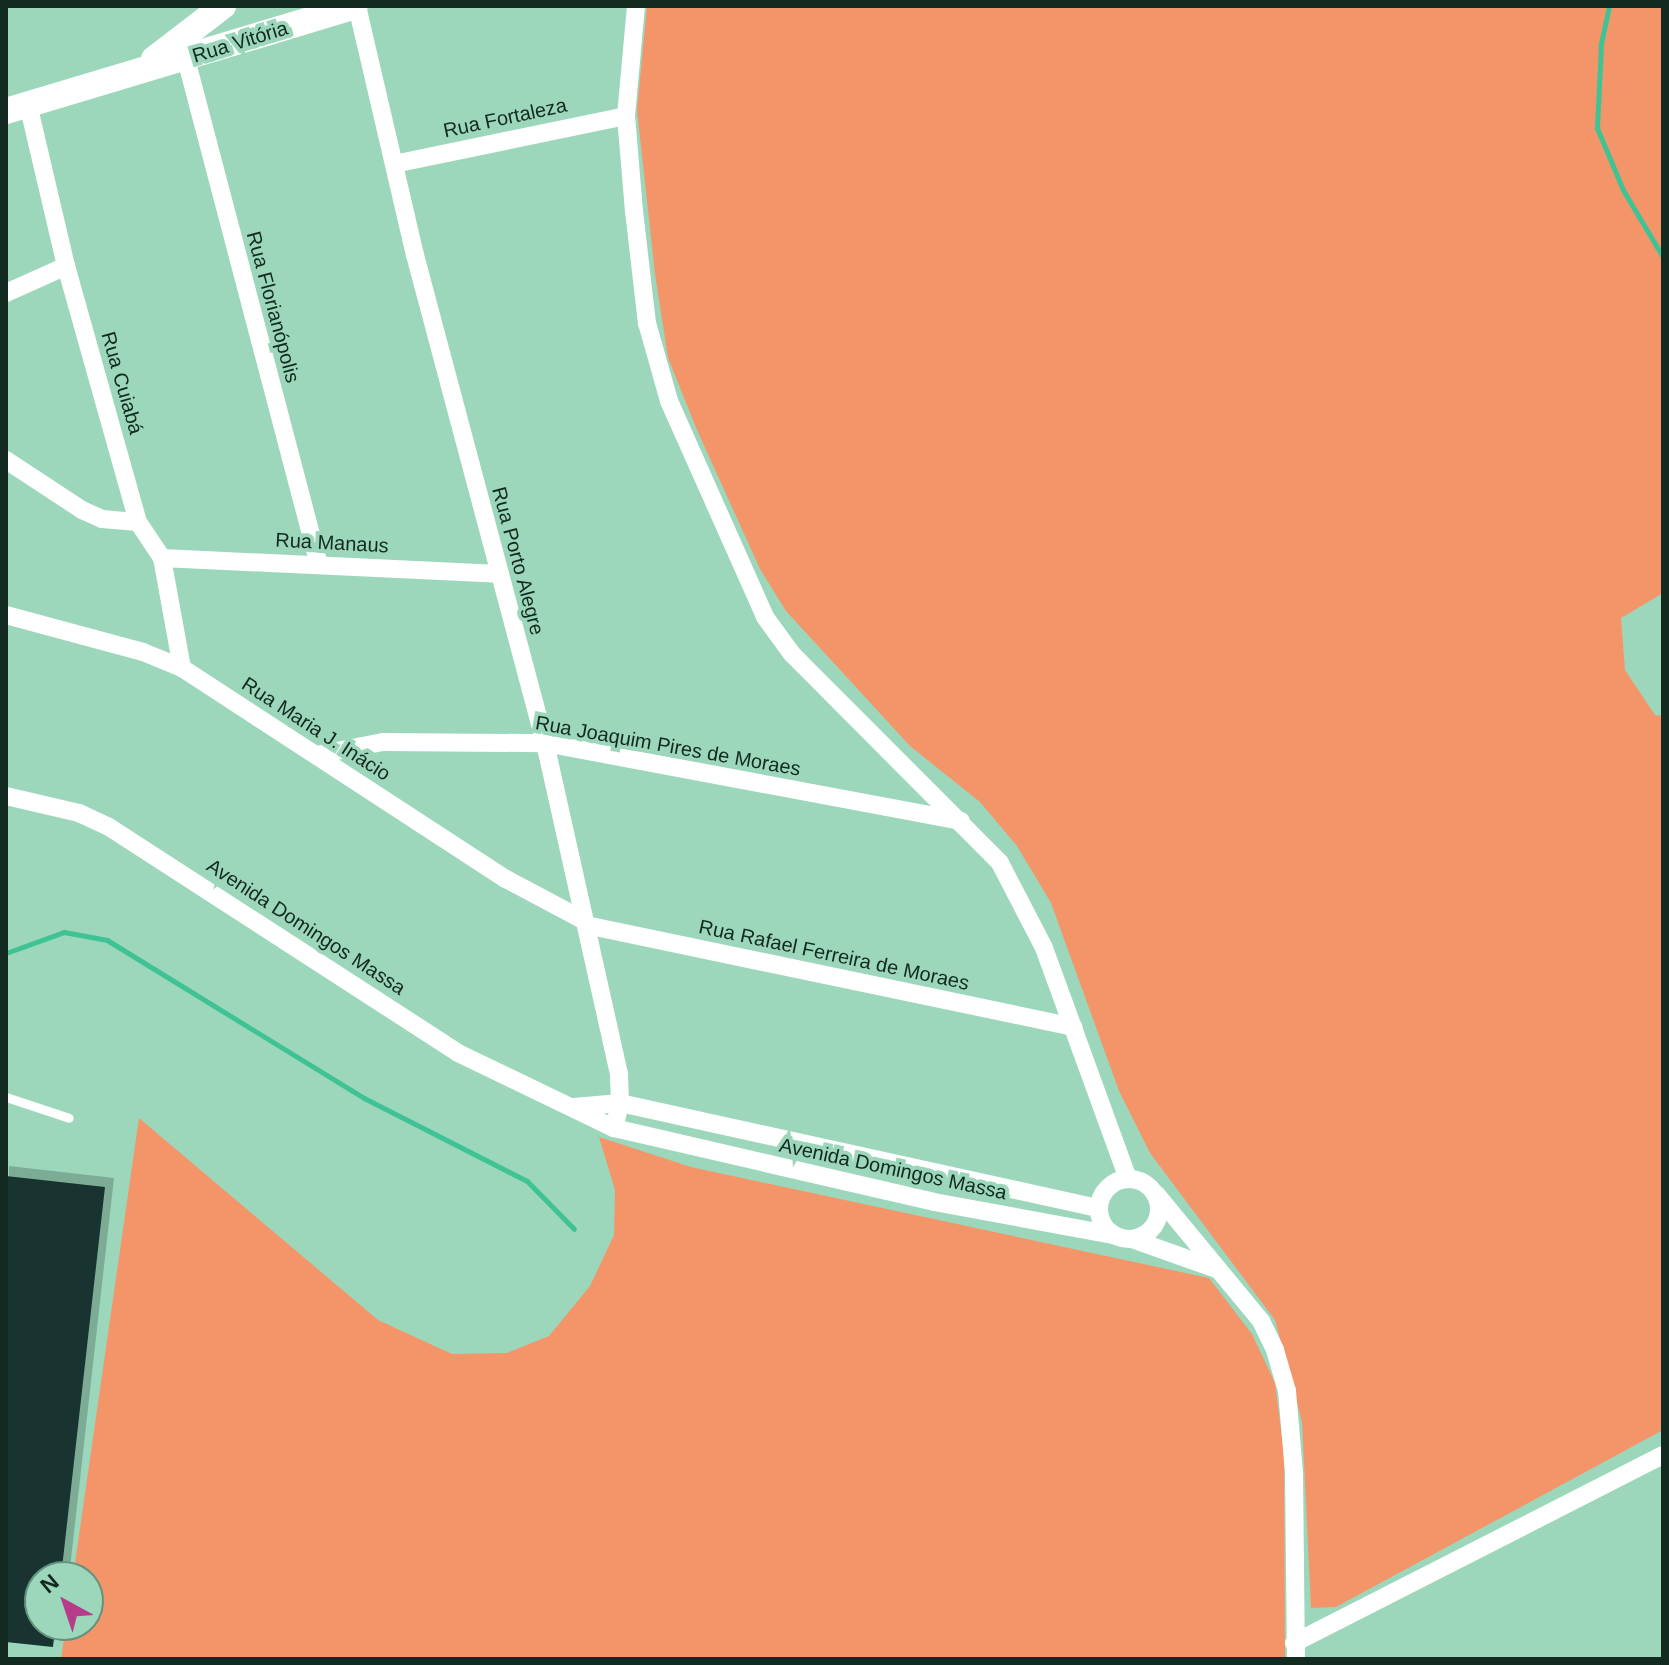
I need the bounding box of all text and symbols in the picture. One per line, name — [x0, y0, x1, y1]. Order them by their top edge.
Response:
street label: Rua Vitória — [189, 16, 291, 68]
street label: Rua Fortaleza — [441, 93, 569, 143]
street label: Rua Florianópolis — [241, 229, 305, 385]
street label: Rua Cuiabá — [96, 329, 148, 437]
street label: Rua Porto Alegre — [487, 484, 549, 638]
street label: Rua Manaus — [275, 528, 389, 558]
street label: Rua Maria J. Inácio — [237, 672, 395, 786]
street label: Rua Joaquim Pires de Moraes — [533, 711, 803, 781]
street label: Avenida Domingos Massa — [202, 854, 410, 1000]
street label: Rua Rafael Ferreira de Moraes — [697, 915, 971, 995]
street label: Avenida Domingos Massa — [777, 1133, 1009, 1205]
north arrow — [24, 1561, 104, 1641]
text: N — [35, 1569, 64, 1598]

